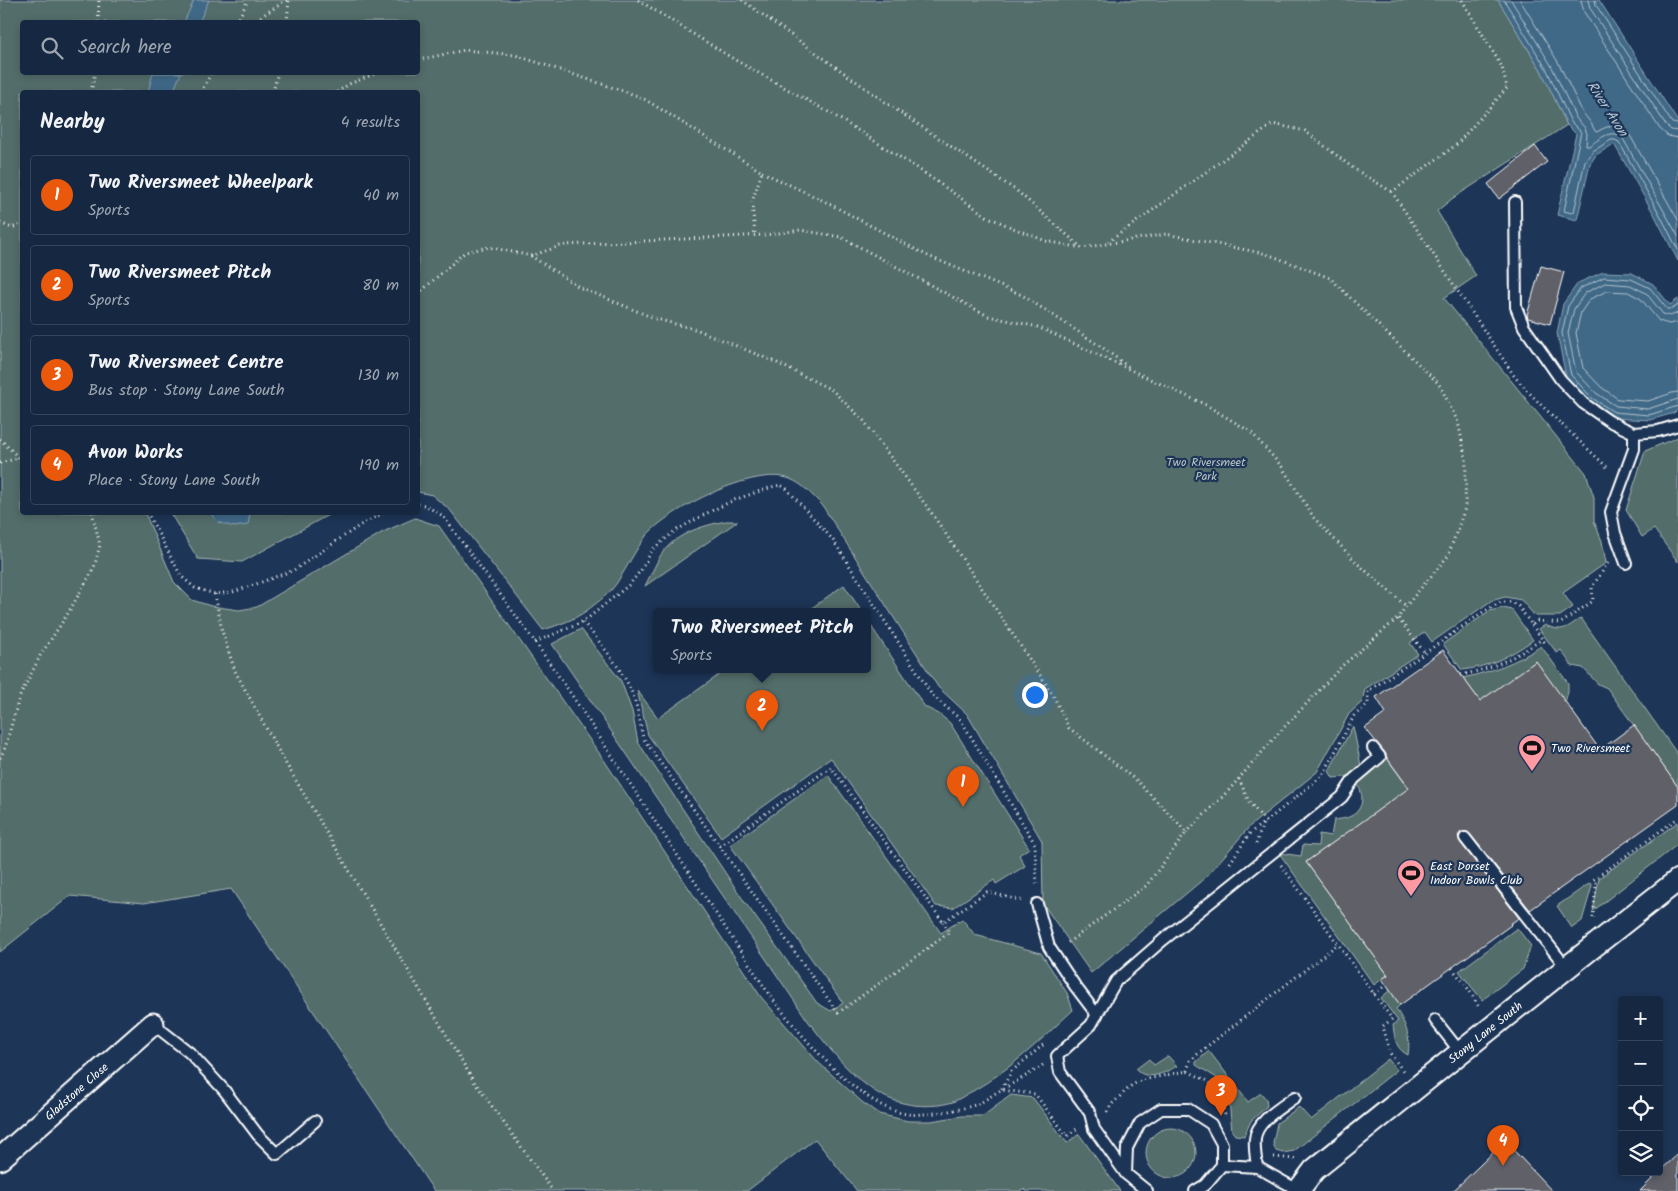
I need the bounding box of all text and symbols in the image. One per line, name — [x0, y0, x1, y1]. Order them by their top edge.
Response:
search box — [20, 20, 420, 75]
text: Search here — [78, 33, 172, 63]
icon: search — [38, 34, 66, 62]
water label: River Avon — [1581, 77, 1634, 142]
text: Nearby — [40, 106, 105, 139]
text: 4 results — [341, 110, 400, 135]
text: Two Riversmeet Wheelpark — [88, 168, 313, 198]
text: 1 — [55, 183, 59, 208]
text: 40 m — [363, 183, 399, 208]
text: Sports — [88, 198, 130, 223]
text: Two Riversmeet Pitch — [88, 258, 271, 288]
text: 2 — [52, 273, 62, 298]
text: 80 m — [362, 273, 399, 298]
text: Sports — [88, 288, 130, 313]
text: Two Riversmeet Centre — [88, 348, 283, 378]
text: 3 — [53, 363, 61, 388]
text: 130 m — [358, 363, 399, 388]
text: Bus stop · Stony Lane South — [88, 378, 285, 403]
text: Avon Works — [88, 438, 183, 468]
text: 4 — [53, 453, 61, 478]
text: 190 m — [359, 453, 399, 478]
park label: Two Riversmeet Park — [1166, 453, 1246, 486]
text: Place · Stony Lane South — [88, 468, 260, 493]
popup — [653, 608, 871, 673]
text: Two Riversmeet Pitch — [670, 613, 854, 643]
text: Sports — [670, 643, 712, 668]
your location — [1022, 682, 1048, 708]
pin: 2 — [746, 690, 778, 731]
sports icon: Two Riversmeet — [1517, 733, 1547, 772]
place label: Two Riversmeet — [1551, 739, 1631, 758]
pin: 1 — [947, 766, 979, 807]
place label: East Dorset Indoor Bowls Club — [1430, 857, 1523, 890]
sports icon: East Dorset Indoor Bowls Club — [1396, 858, 1426, 897]
map controls — [1618, 996, 1663, 1176]
button: + — [1618, 996, 1663, 1041]
street label: Stony Lane South — [1444, 997, 1527, 1068]
button: − — [1618, 1041, 1663, 1086]
street label: Gladstone Close — [40, 1058, 113, 1125]
pin: 3 — [1205, 1075, 1237, 1116]
button: locate — [1618, 1086, 1663, 1131]
pin: 4 — [1487, 1125, 1519, 1166]
button: layers — [1618, 1131, 1663, 1176]

